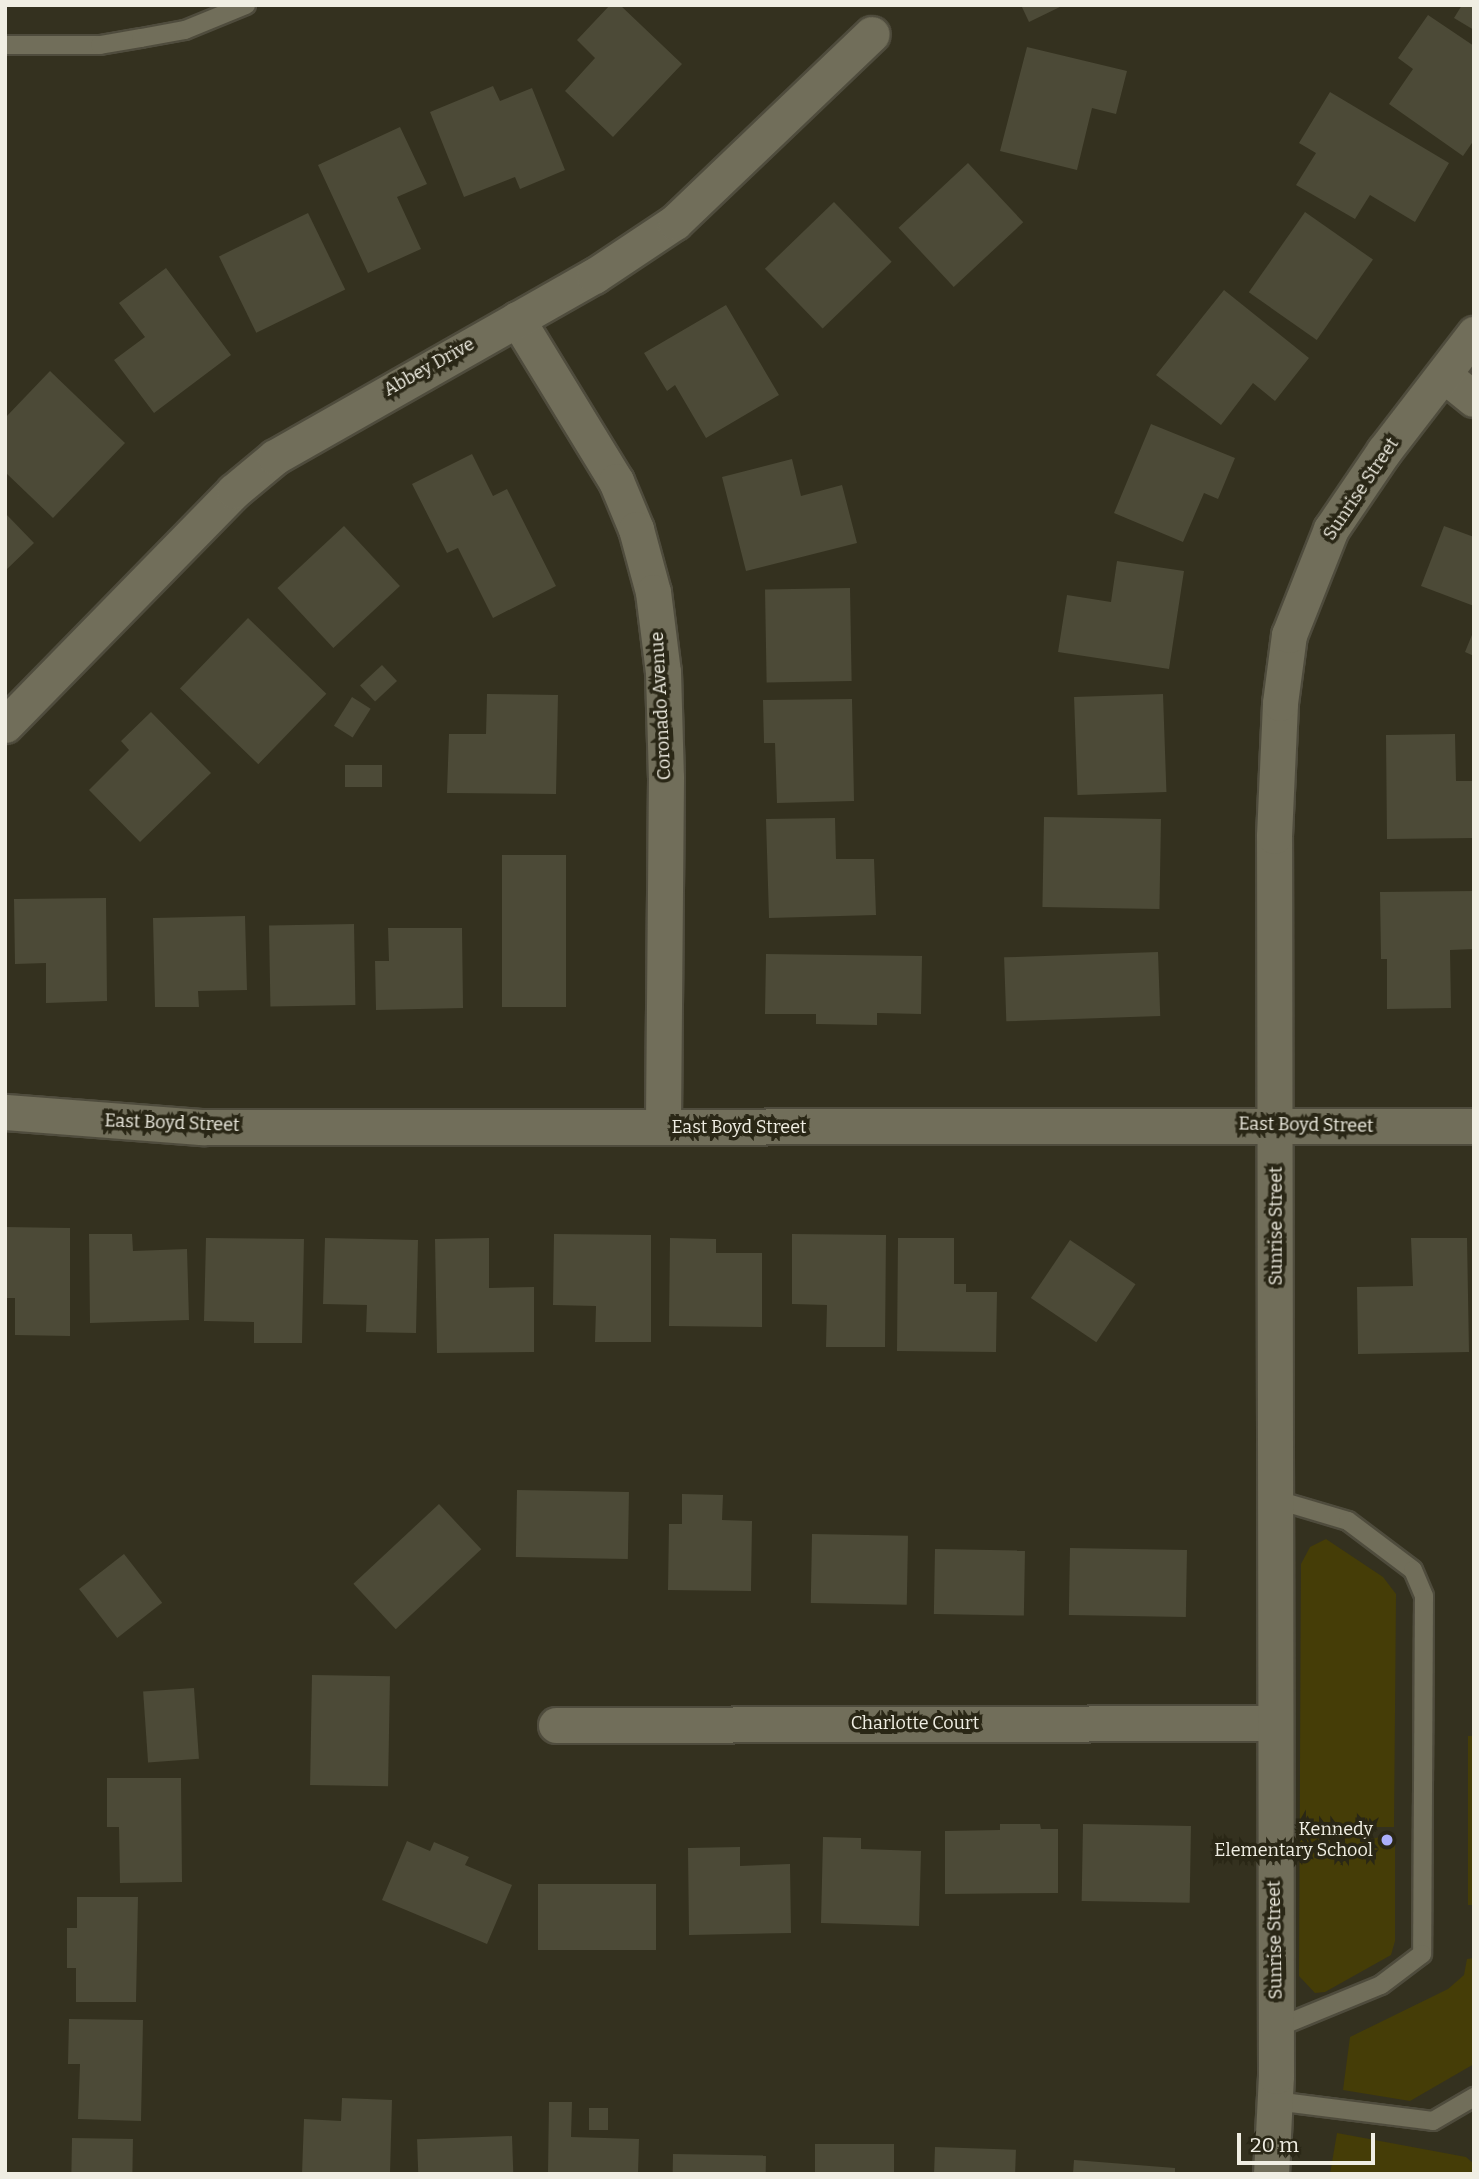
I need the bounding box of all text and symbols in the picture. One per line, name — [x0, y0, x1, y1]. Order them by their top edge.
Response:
street label: Abbey Drive — [380, 333, 478, 401]
street label: Sunrise Street — [1319, 434, 1403, 544]
street label: Coronado Avenue — [646, 631, 676, 781]
street label: East Boyd Street — [104, 1110, 240, 1136]
street label: East Boyd Street — [1238, 1113, 1374, 1137]
street label: East Boyd Street — [671, 1116, 807, 1138]
street label: Sunrise Street — [1265, 1166, 1287, 1286]
street label: Charlotte Court — [851, 1712, 979, 1734]
place label: Kennedy Elementary School — [1214, 1819, 1373, 1862]
marker: Kennedy Elementary School — [1379, 1832, 1395, 1848]
street label: Sunrise Street — [1263, 1880, 1287, 2000]
scale bar — [1241, 2120, 1379, 2164]
text: 20 m — [1250, 2132, 1299, 2158]

